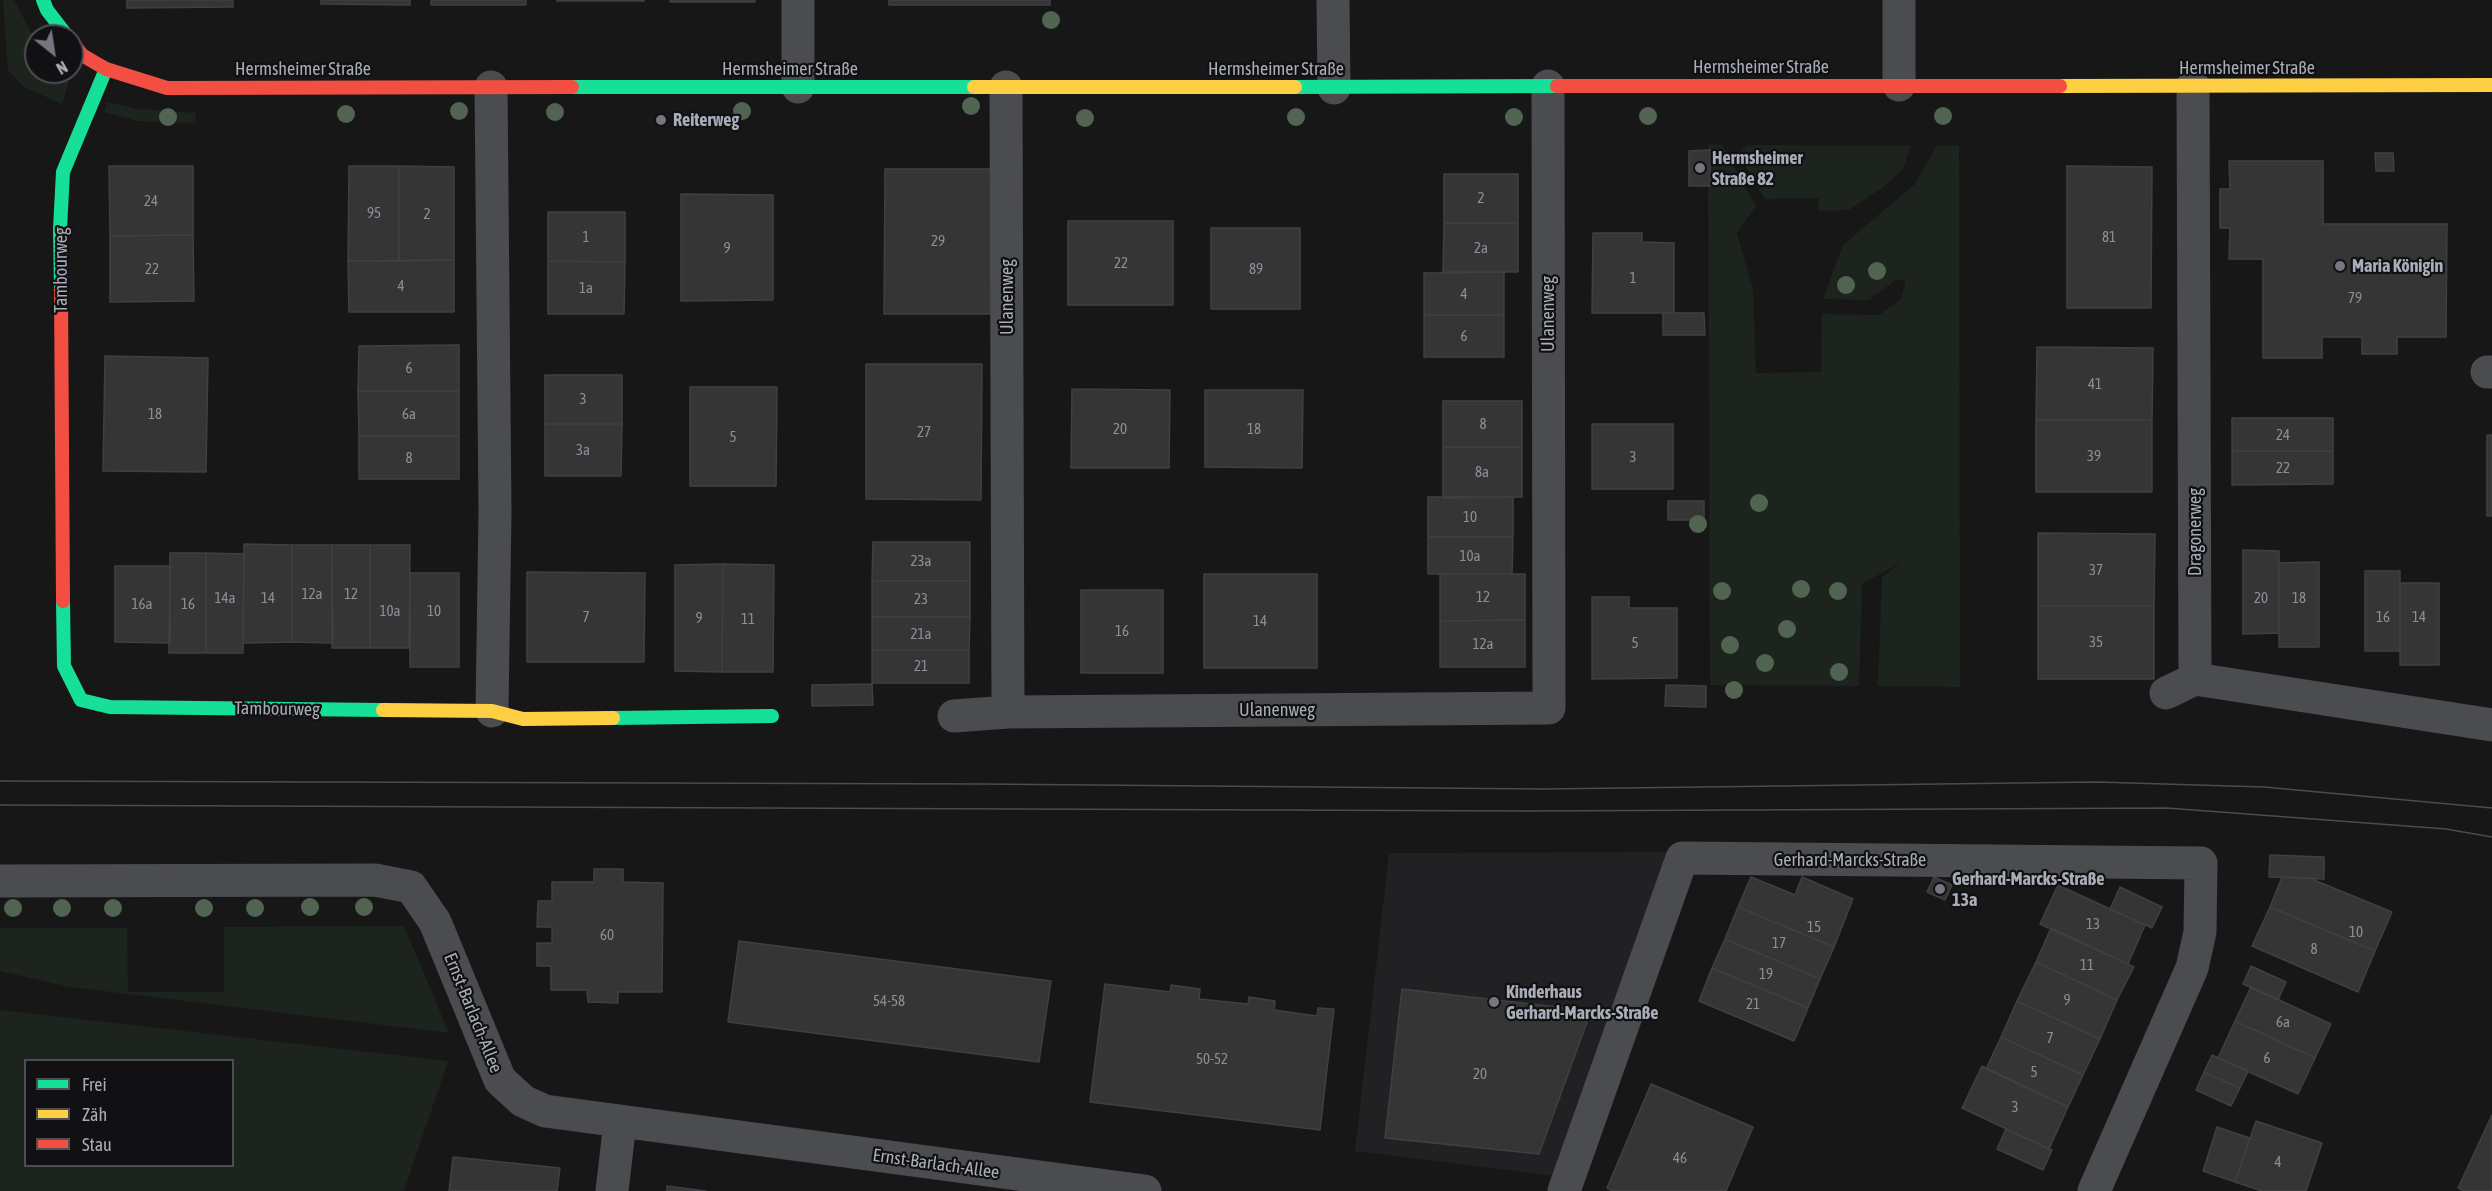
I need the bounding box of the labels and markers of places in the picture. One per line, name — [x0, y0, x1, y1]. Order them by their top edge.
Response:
place label: Reiterweg — [673, 109, 739, 131]
marker: Reiterweg — [654, 113, 668, 127]
place label: Hermsheimer Straße 82 — [1712, 147, 1803, 190]
marker: Hermsheimer Straße 82 — [1693, 161, 1707, 175]
place label: Maria Königin — [2352, 255, 2443, 277]
marker: Maria Königin — [2333, 259, 2347, 273]
place label: Gerhard-Marcks-Straße 13a — [1952, 868, 2104, 910]
marker: Gerhard-Marcks-Straße 13a — [1933, 882, 1947, 896]
place label: Kinderhaus Gerhard-Marcks-Straße — [1506, 981, 1658, 1024]
marker: Kinderhaus Gerhard-Marcks-Straße — [1487, 995, 1501, 1009]

